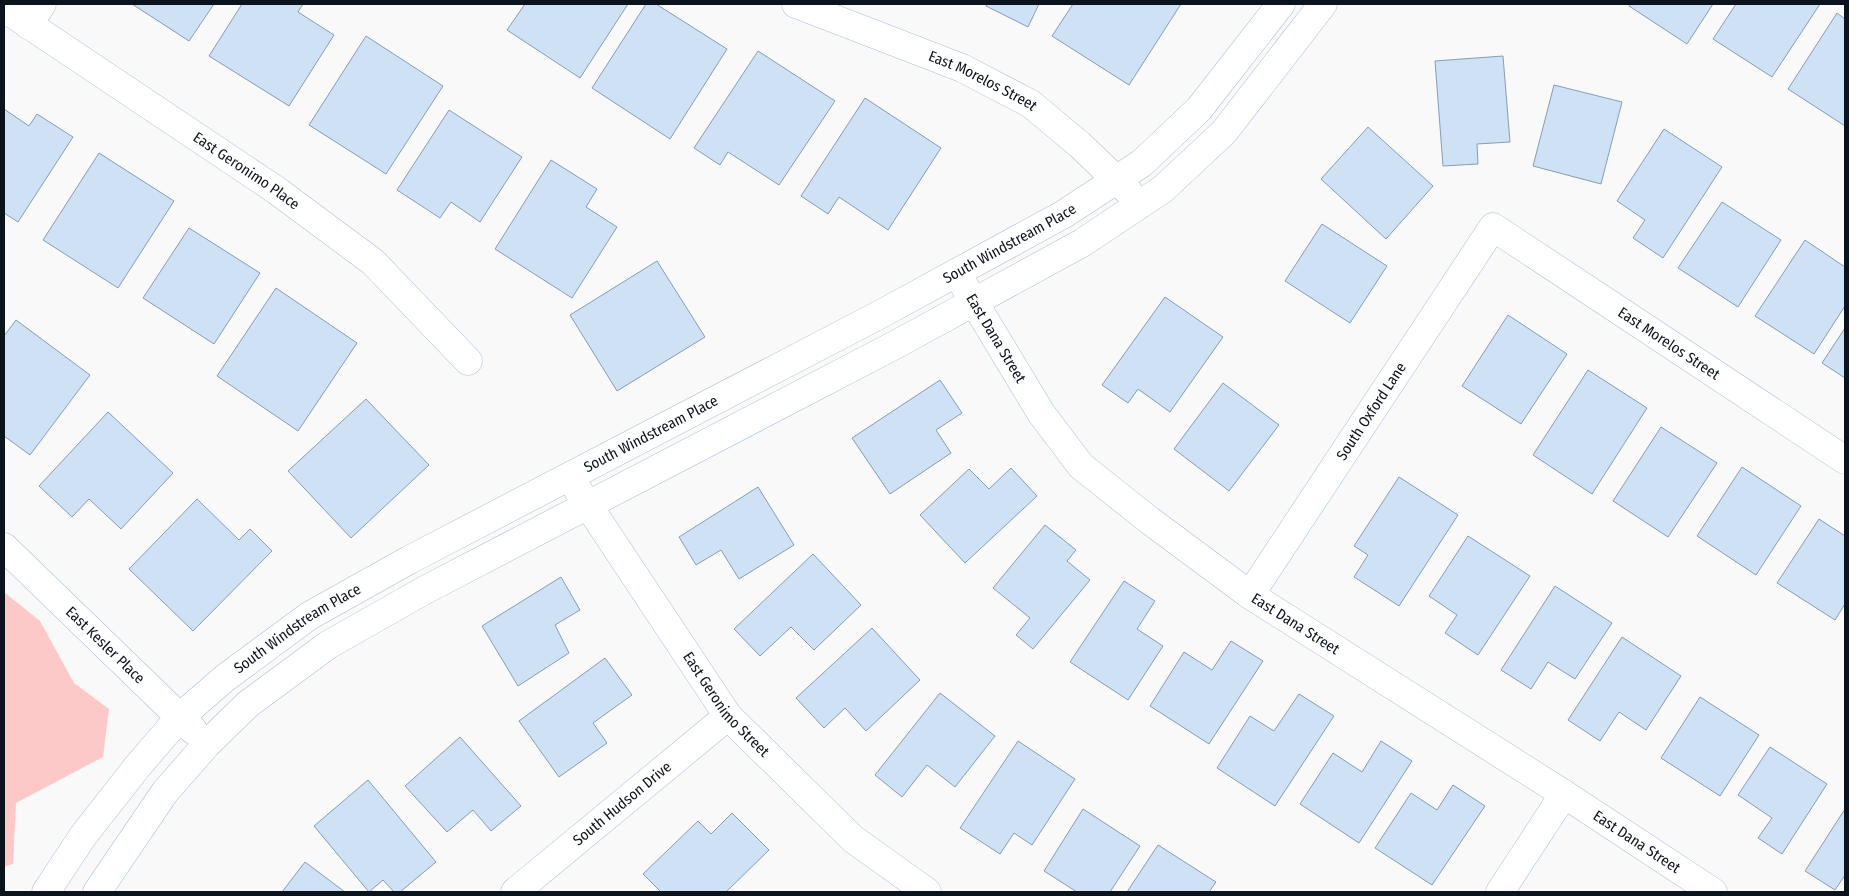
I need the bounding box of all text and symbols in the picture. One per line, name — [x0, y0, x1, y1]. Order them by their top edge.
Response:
street label: East Morelos Street — [926, 47, 1041, 114]
street label: East Geronimo Place — [190, 128, 303, 213]
street label: South Windstream Place — [940, 200, 1079, 287]
street label: East Dana Street — [962, 291, 1030, 386]
street label: East Morelos Street — [1615, 303, 1723, 384]
street label: South Oxford Lane — [1332, 359, 1410, 464]
street label: South Windstream Place — [581, 392, 721, 476]
street label: South Windstream Place — [230, 580, 364, 677]
street label: East Dana Street — [1248, 589, 1343, 658]
street label: East Kesler Place — [62, 603, 149, 687]
street label: East Geronimo Street — [679, 649, 773, 761]
street label: South Hudson Drive — [569, 758, 675, 849]
street label: East Dana Street — [1590, 807, 1684, 877]

